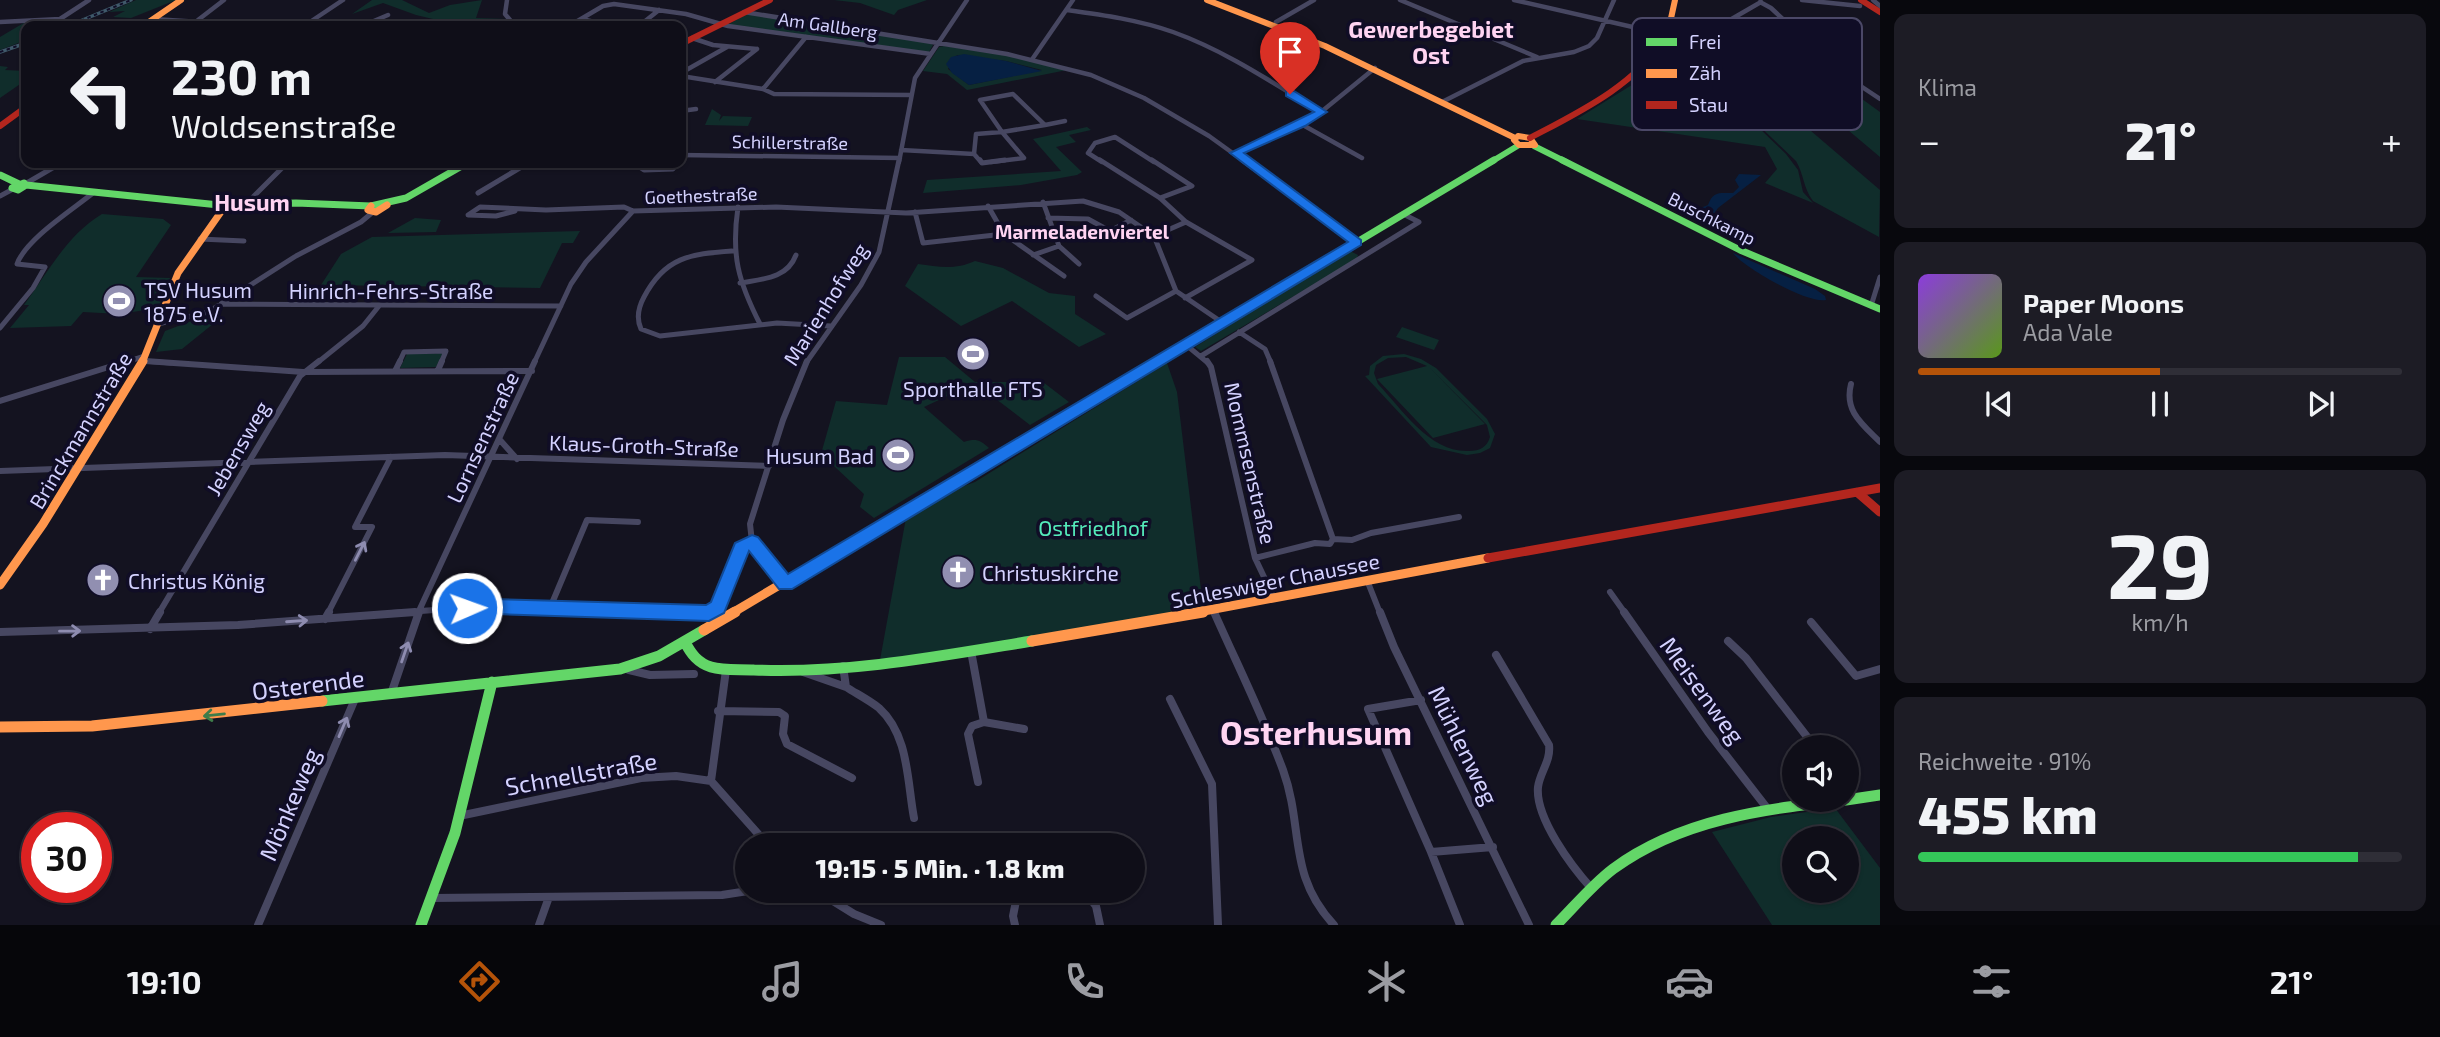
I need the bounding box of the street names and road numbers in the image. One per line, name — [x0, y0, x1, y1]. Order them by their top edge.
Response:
street label: Am Gallberg — [777, 7, 879, 43]
street label: Schillerstraße — [732, 130, 848, 154]
street label: Goethestraße — [644, 182, 758, 208]
street label: Buschkamp — [1665, 187, 1759, 249]
street label: Marienhofweg — [777, 238, 873, 370]
street label: Hinrich-Fehrs-Straße — [289, 278, 493, 303]
street label: Brinckmannstraße — [23, 347, 137, 513]
street label: Lornsenstraße — [441, 368, 523, 506]
street label: Mommsenstraße — [1220, 380, 1282, 546]
street label: Jebensweg — [200, 396, 274, 500]
street label: Klaus-Groth-Straße — [549, 429, 739, 461]
street label: Schleswiger Chaussee — [1169, 547, 1381, 613]
street label: Meisenweg — [1655, 631, 1751, 749]
street label: Osterende — [250, 663, 366, 705]
street label: Mühlenweg — [1423, 681, 1505, 809]
street label: Mönkeweg — [252, 743, 326, 865]
street label: Schnellstraße — [503, 745, 659, 801]

